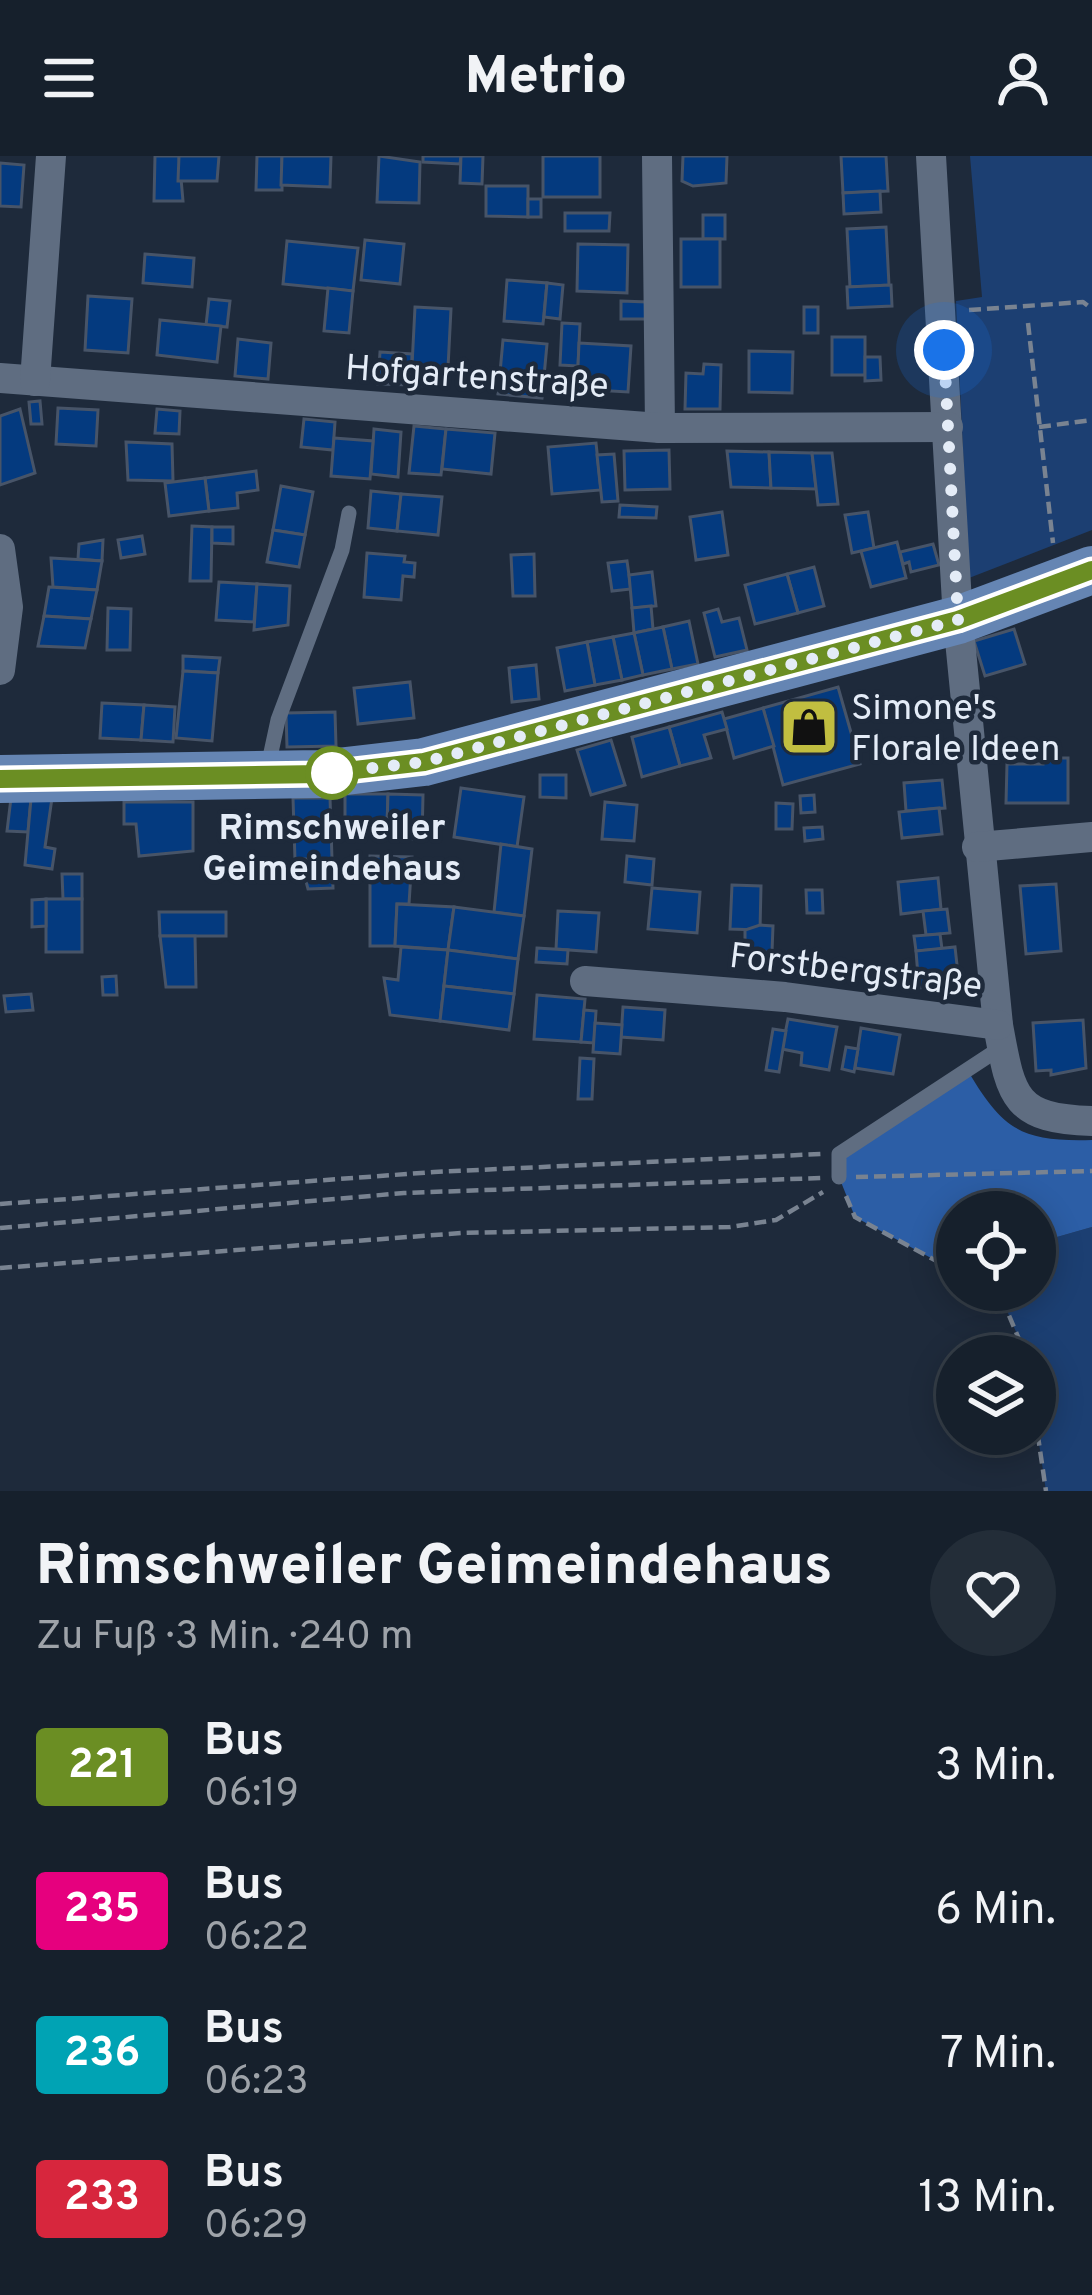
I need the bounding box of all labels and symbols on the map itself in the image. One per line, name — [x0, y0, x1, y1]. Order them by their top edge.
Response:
your location — [914, 320, 974, 380]
street label: Hofgartenstraße — [343, 347, 610, 411]
place label: Simone's Florale Ideen — [851, 687, 1061, 774]
shop icon: Simone's Florale Ideen — [778, 696, 840, 758]
marker: Rimschweiler Geimeindehaus — [307, 748, 357, 798]
place label: Rimschweiler Geimeindehaus — [202, 807, 462, 894]
street label: Forstbergstraße — [726, 935, 985, 1011]

